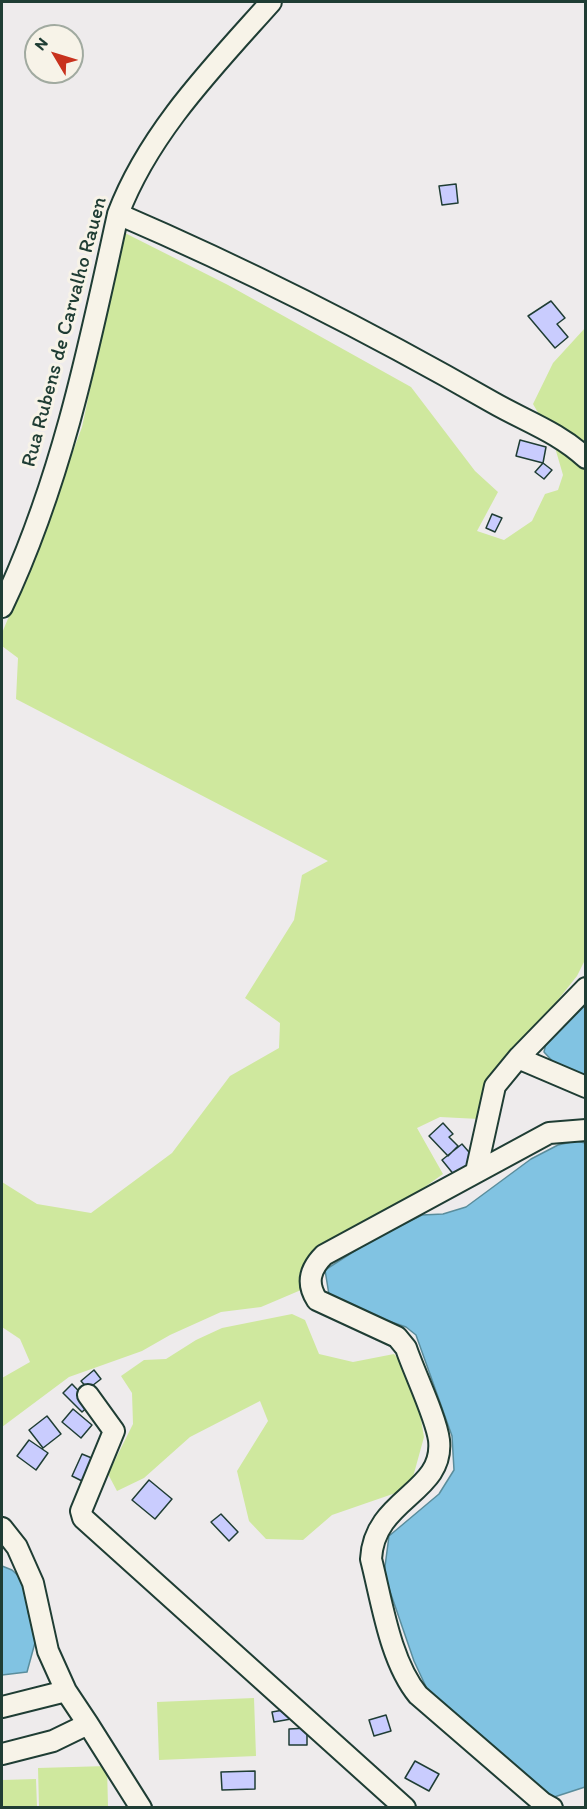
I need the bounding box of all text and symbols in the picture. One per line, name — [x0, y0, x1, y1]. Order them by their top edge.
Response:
north arrow — [24, 24, 84, 84]
text: N — [30, 34, 52, 54]
street label: Rua Rubens de Carvalho Rauen — [17, 194, 113, 470]

